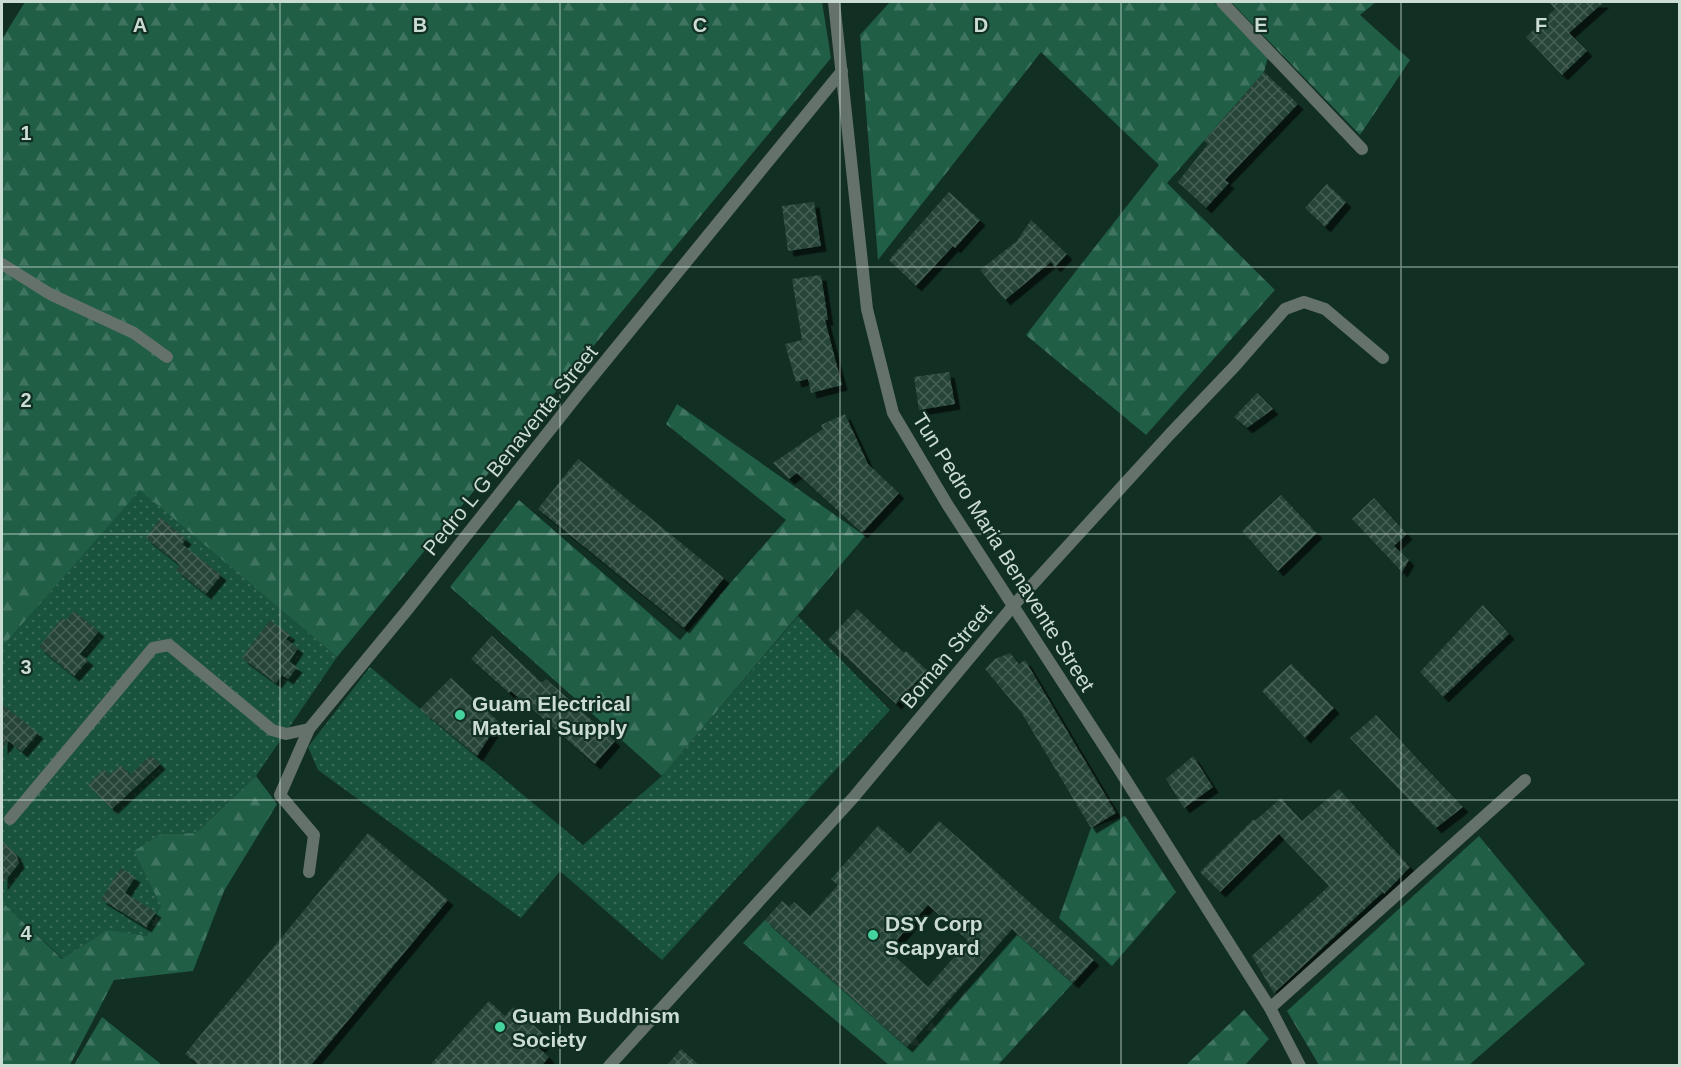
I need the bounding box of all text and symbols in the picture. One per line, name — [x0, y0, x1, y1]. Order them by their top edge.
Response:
text: A — [133, 14, 147, 36]
text: B — [413, 14, 427, 36]
text: C — [693, 14, 707, 36]
text: D — [974, 14, 988, 36]
text: E — [1254, 14, 1268, 36]
text: F — [1535, 14, 1547, 36]
text: 1 — [20, 122, 32, 144]
street label: Pedro L G Benaventa Street — [418, 340, 602, 559]
text: 2 — [20, 389, 32, 411]
street label: Tun Pedro Maria Benavente Street — [908, 409, 1100, 696]
street label: Boman Street — [896, 599, 996, 713]
text: 3 — [20, 656, 32, 678]
place label: Guam Electrical Material Supply — [472, 692, 631, 739]
marker: Guam Electrical Material Supply — [453, 708, 467, 722]
place label: DSY Corp Scapyard — [885, 912, 983, 959]
text: 4 — [20, 922, 32, 944]
marker: DSY Corp Scapyard — [866, 928, 880, 942]
place label: Guam Buddhism Society — [512, 1004, 680, 1051]
marker: Guam Buddhism Society — [493, 1020, 507, 1034]

